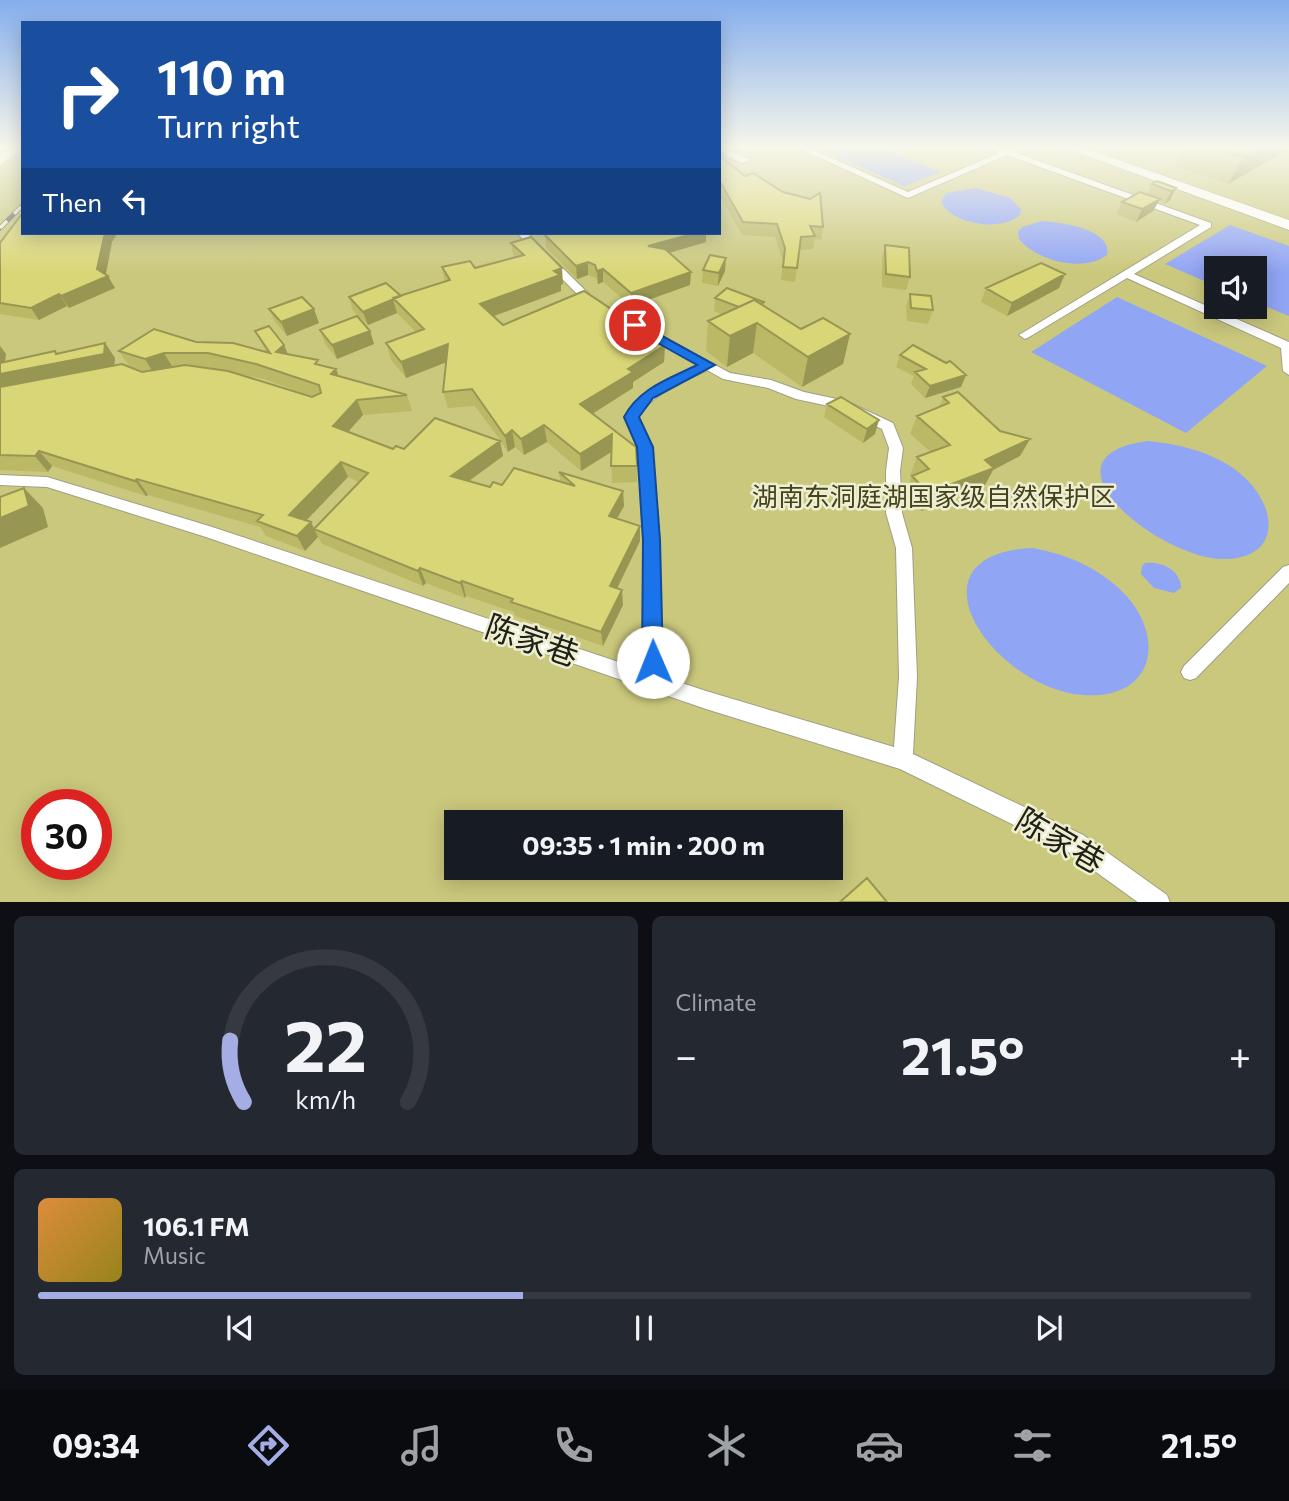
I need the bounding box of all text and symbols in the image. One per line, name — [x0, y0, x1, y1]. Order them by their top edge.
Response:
text: 110 m — [157, 45, 286, 105]
icon: right — [42, 49, 133, 140]
text: Turn right — [157, 105, 300, 145]
icon: left — [116, 182, 154, 220]
text: Then — [42, 186, 102, 217]
map controls — [1204, 256, 1267, 319]
button: sound — [1204, 256, 1267, 319]
pin — [605, 295, 665, 355]
icon: arrive — [616, 306, 654, 344]
park label: 湖南东洞庭湖国家级自然保护区 — [752, 480, 1116, 511]
street label: 陈家巷 — [481, 605, 585, 674]
position arrow — [616, 625, 690, 699]
speed limit sign: 30 — [21, 789, 112, 880]
street label: 陈家巷 — [1009, 798, 1113, 881]
text: 09:35 · 1 min · 200 m — [522, 829, 765, 860]
text: Climate — [676, 988, 757, 1016]
text: 22 — [284, 998, 367, 1087]
text: 21.5° — [901, 1022, 1025, 1086]
text: − — [676, 1031, 697, 1078]
text: + — [1229, 1031, 1251, 1078]
text: km/h — [295, 1083, 356, 1113]
text: 106.1 FM — [143, 1210, 249, 1241]
text: Music — [143, 1241, 206, 1269]
icon: previous — [221, 1309, 259, 1347]
icon: pause — [625, 1309, 663, 1347]
icon: next — [1030, 1309, 1068, 1347]
icon: directions — [244, 1421, 293, 1470]
icon: music — [397, 1421, 446, 1470]
icon: phone — [549, 1421, 598, 1470]
icon: climate — [702, 1421, 751, 1470]
icon: car — [855, 1421, 904, 1470]
icon: filters — [1008, 1421, 1057, 1470]
text: 09:34 — [52, 1425, 140, 1465]
text: 21.5° — [1161, 1425, 1237, 1465]

